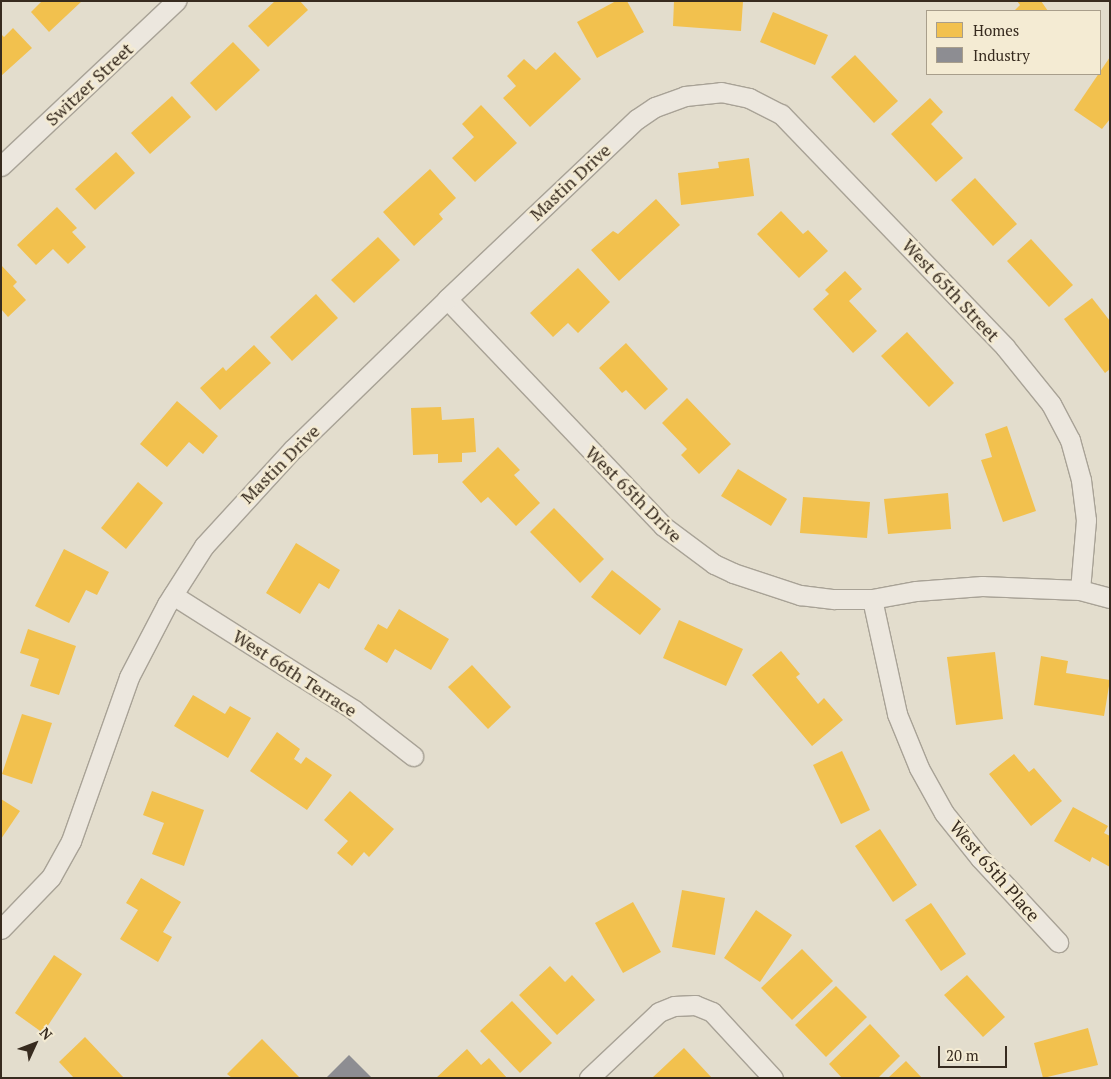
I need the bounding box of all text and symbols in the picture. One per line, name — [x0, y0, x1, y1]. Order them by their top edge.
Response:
legend — [926, 10, 1101, 75]
text: Homes — [973, 20, 1019, 40]
street label: Switzer Street — [41, 38, 137, 130]
text: Industry — [973, 45, 1030, 65]
street label: Mastin Drive — [525, 139, 615, 225]
street label: West 65th Street — [898, 234, 1004, 346]
street label: Mastin Drive — [236, 420, 324, 508]
street label: West 65th Drive — [581, 441, 687, 547]
street label: West 66th Terrace — [229, 625, 361, 721]
street label: West 65th Place — [945, 816, 1045, 926]
north arrow — [10, 1019, 60, 1069]
text: N — [36, 1023, 57, 1044]
scale bar — [941, 1036, 1010, 1068]
text: 20 m — [946, 1045, 979, 1065]

